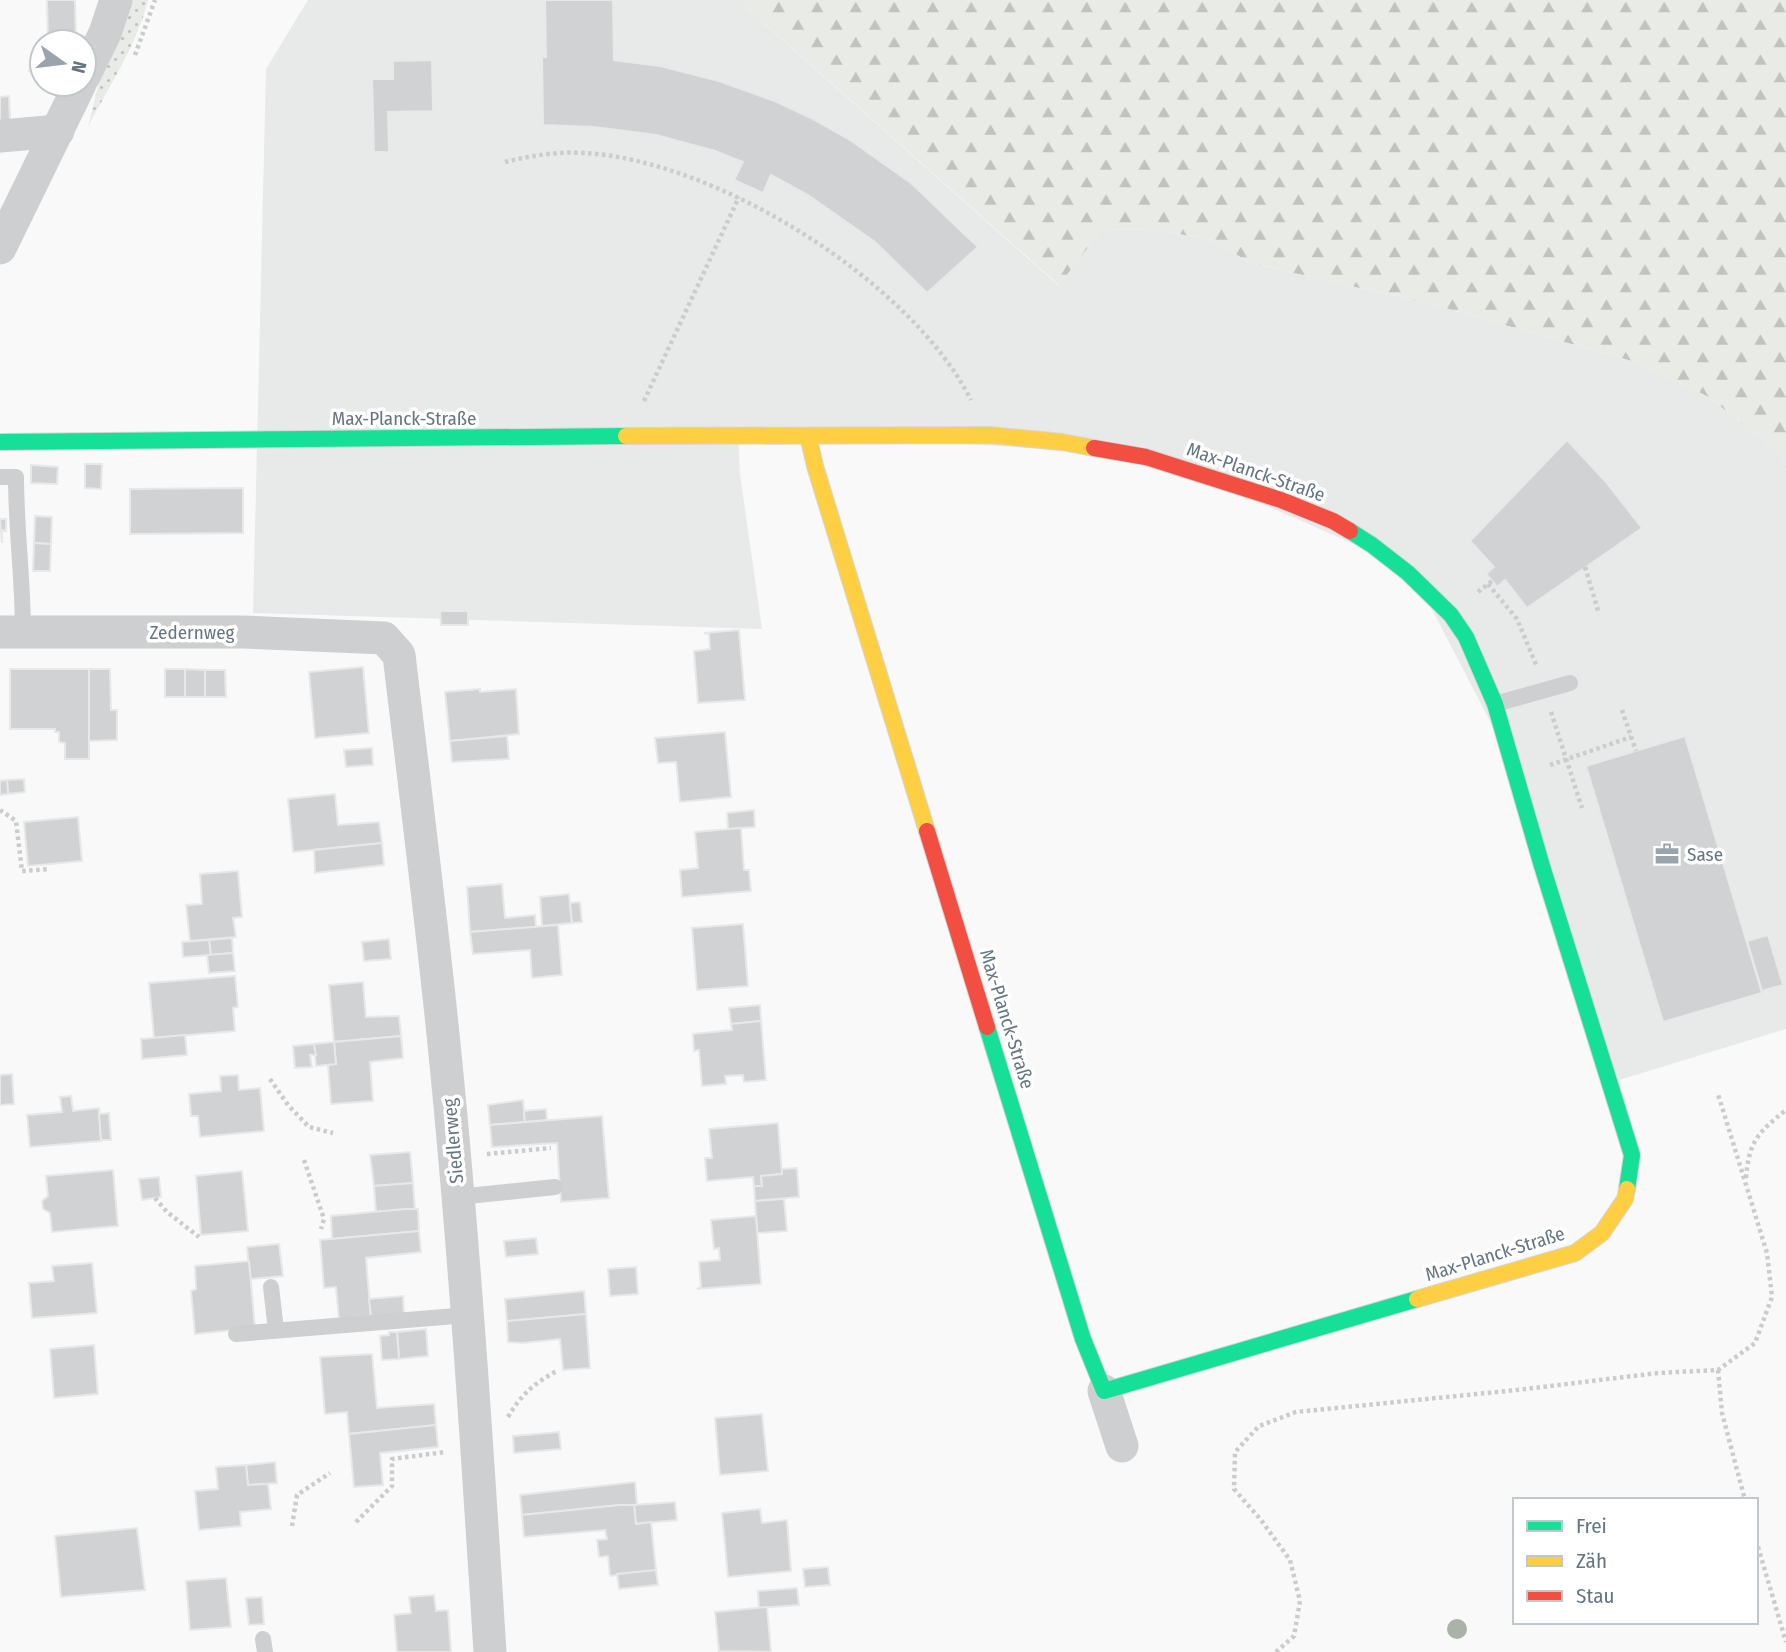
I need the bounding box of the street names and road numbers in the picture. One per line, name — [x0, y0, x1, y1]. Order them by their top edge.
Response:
street label: Max-Planck-Straße — [332, 407, 476, 430]
street label: Max-Planck-Straße — [1184, 438, 1328, 506]
street label: Zedernweg — [150, 621, 235, 644]
street label: Max-Planck-Straße — [975, 946, 1039, 1092]
street label: Siedlerweg — [438, 1097, 468, 1185]
street label: Max-Planck-Straße — [1422, 1222, 1568, 1286]

